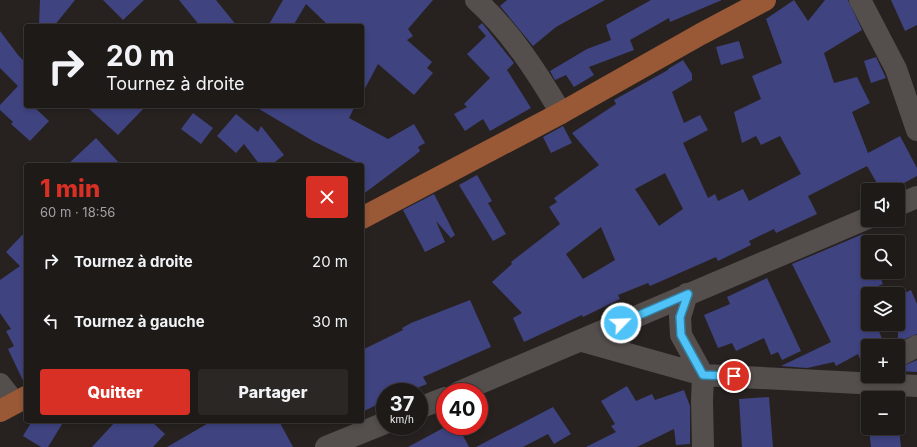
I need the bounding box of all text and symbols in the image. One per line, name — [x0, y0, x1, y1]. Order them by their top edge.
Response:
text: 20 m — [106, 39, 175, 73]
icon: right — [40, 40, 92, 92]
text: Tournez à droite — [106, 73, 245, 94]
text: 1 min — [40, 174, 100, 203]
button: close — [306, 176, 348, 218]
map controls — [861, 183, 905, 435]
button: sound — [861, 183, 905, 227]
text: 60 m · 18:56 — [40, 204, 115, 220]
button: search — [861, 235, 905, 279]
icon: right — [40, 250, 62, 272]
text: Tournez à droite — [74, 252, 193, 271]
text: 20 m — [312, 252, 348, 271]
button: layers — [861, 287, 905, 331]
position arrow — [600, 302, 642, 344]
icon: left — [40, 310, 62, 332]
text: Tournez à gauche — [74, 312, 205, 331]
text: 30 m — [312, 312, 348, 331]
button: + — [861, 339, 905, 383]
pin — [717, 359, 751, 393]
icon: arrive — [723, 365, 745, 387]
button: Quitter — [40, 369, 190, 415]
button: Partager — [198, 369, 348, 415]
speed limit sign: 40 — [436, 383, 488, 435]
button: − — [861, 391, 905, 435]
text: 37 — [390, 392, 414, 416]
text: km/h — [390, 413, 414, 425]

